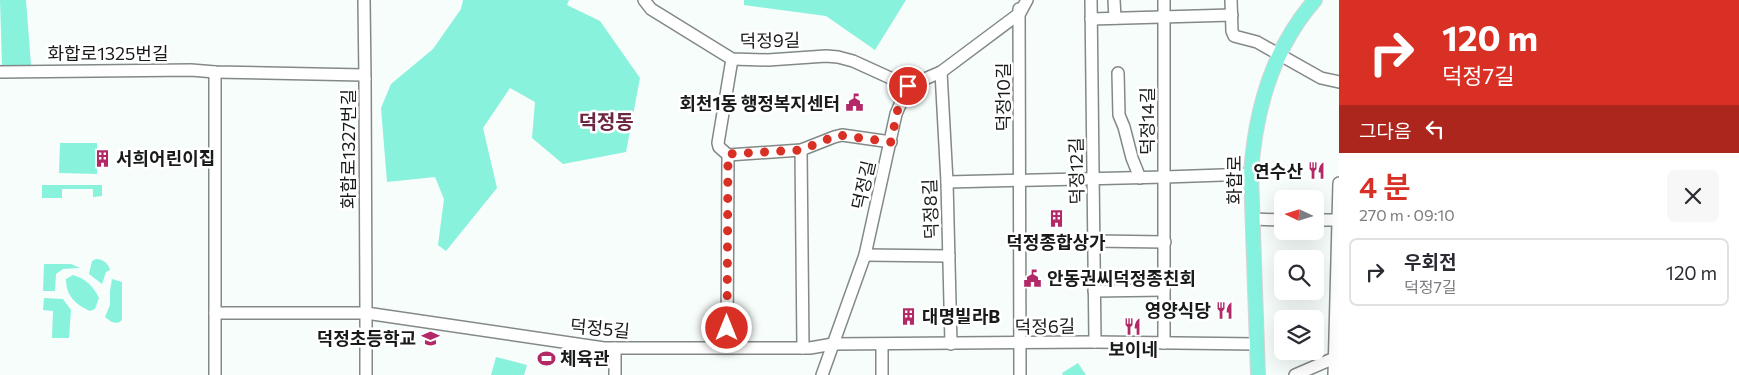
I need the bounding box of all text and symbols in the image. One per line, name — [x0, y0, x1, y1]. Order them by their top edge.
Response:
text: 120 m — [1442, 15, 1538, 58]
icon: right — [1359, 20, 1424, 85]
street label: 덕정9길 — [740, 28, 800, 52]
street label: 화합로1325번길 — [47, 42, 169, 64]
street label: 덕정10길 — [992, 62, 1014, 132]
text: 덕정7길 — [1442, 62, 1514, 89]
pin — [887, 65, 929, 107]
icon: arrive — [894, 72, 922, 100]
street label: 덕정14길 — [1136, 87, 1158, 155]
street label: 화합로1327번길 — [337, 89, 359, 209]
place label: 회천1동 행정복지센터 — [679, 92, 840, 114]
public building icon: 회천1동 행정복지센터 — [844, 93, 864, 113]
district label: 덕정동 — [578, 109, 634, 133]
icon: left — [1421, 115, 1449, 143]
text: 그다음 — [1359, 119, 1411, 142]
street label: 덕정12길 — [1064, 137, 1088, 205]
place label: 서희어린이집 — [116, 147, 215, 169]
building icon: 서희어린이집 — [92, 148, 112, 168]
street label: 화합로 — [1223, 155, 1245, 205]
street label: 덕정길 — [847, 158, 879, 212]
place label: 연수산 — [1253, 160, 1303, 182]
restaurant icon: 연수산 — [1307, 161, 1327, 181]
text: 4 분 — [1359, 167, 1411, 204]
button: close — [1667, 170, 1719, 222]
street label: 덕정8길 — [918, 178, 942, 240]
north arrow — [1274, 190, 1324, 240]
map controls — [1274, 190, 1324, 360]
text: 270 m · 09:10 — [1359, 205, 1455, 224]
building icon: 덕정종합상가 — [1046, 209, 1066, 229]
place label: 덕정종합상가 — [1006, 231, 1106, 253]
button: search — [1274, 250, 1324, 300]
text: 우회전 — [1404, 250, 1456, 273]
icon: right — [1361, 258, 1389, 286]
text: 120 m — [1666, 261, 1717, 284]
place label: 안동권씨덕정종친회 — [1047, 267, 1196, 289]
public building icon: 안동권씨덕정종친회 — [1023, 268, 1043, 288]
text: 덕정7길 — [1404, 277, 1457, 296]
place label: 영양식당 — [1145, 299, 1211, 321]
restaurant icon: 영양식당 — [1215, 300, 1235, 320]
position arrow — [700, 301, 752, 353]
place label: 대명빌라B — [922, 305, 1000, 327]
building icon: 대명빌라B — [898, 306, 918, 326]
button: layers — [1274, 310, 1324, 360]
street label: 덕정5길 — [569, 314, 631, 342]
street label: 덕정6길 — [1015, 314, 1075, 338]
restaurant icon: 보이네 — [1123, 316, 1143, 336]
place label: 덕정초등학교 — [317, 327, 416, 349]
school or university icon: 덕정초등학교 — [420, 328, 440, 348]
place label: 보이네 — [1108, 338, 1158, 360]
place label: 체육관 — [560, 347, 610, 369]
sports icon: 체육관 — [536, 348, 556, 368]

